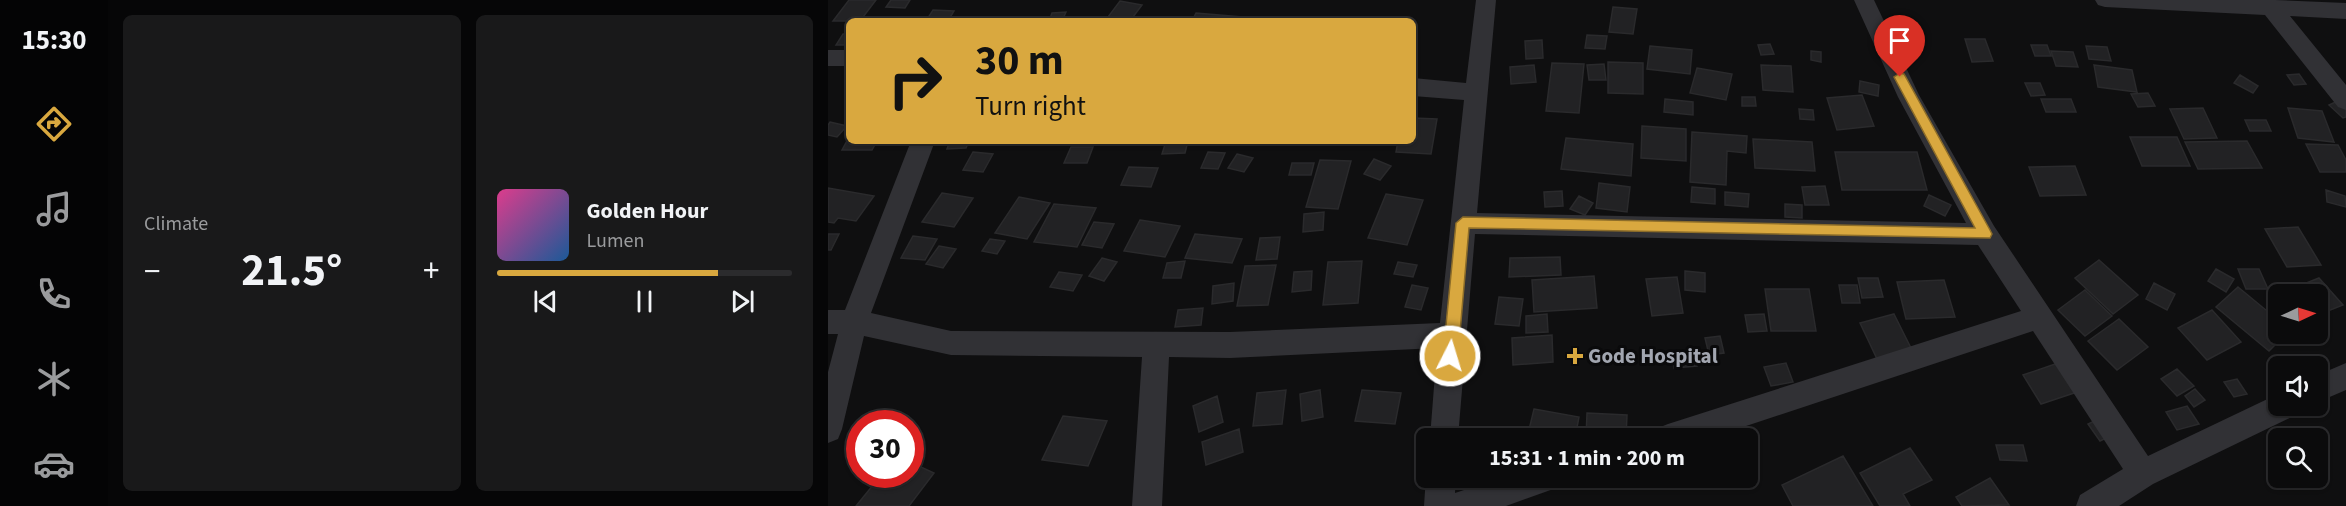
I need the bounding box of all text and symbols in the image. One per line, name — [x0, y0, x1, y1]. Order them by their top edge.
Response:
pin — [1874, 15, 1925, 77]
text: 15:30 — [21, 21, 87, 60]
icon: arrive — [1883, 24, 1916, 57]
text: 30 m — [975, 31, 1064, 91]
icon: right — [876, 42, 954, 120]
text: Turn right — [975, 87, 1086, 126]
icon: directions — [33, 103, 75, 145]
icon: music — [33, 188, 75, 230]
text: Golden Hour — [587, 195, 708, 227]
text: Climate — [144, 210, 208, 238]
text: Lumen — [587, 227, 644, 255]
text: 21.5° — [241, 239, 342, 303]
text: − — [144, 248, 160, 295]
text: + — [423, 248, 440, 295]
icon: phone — [33, 273, 75, 315]
north arrow — [2268, 284, 2328, 344]
map controls — [2268, 284, 2328, 488]
icon: previous — [529, 285, 562, 318]
icon: pause — [628, 285, 661, 318]
icon: next — [726, 285, 759, 318]
position arrow — [1418, 324, 1482, 388]
place label: Gode Hospital — [1588, 341, 1718, 371]
marker: Gode Hospital — [1566, 347, 1584, 365]
button: sound — [2268, 356, 2328, 416]
icon: climate — [33, 358, 75, 400]
speed limit sign: 30 — [846, 410, 924, 488]
button: search — [2268, 428, 2328, 488]
text: 15:31 · 1 min · 200 m — [1489, 442, 1685, 474]
icon: car — [33, 443, 75, 485]

